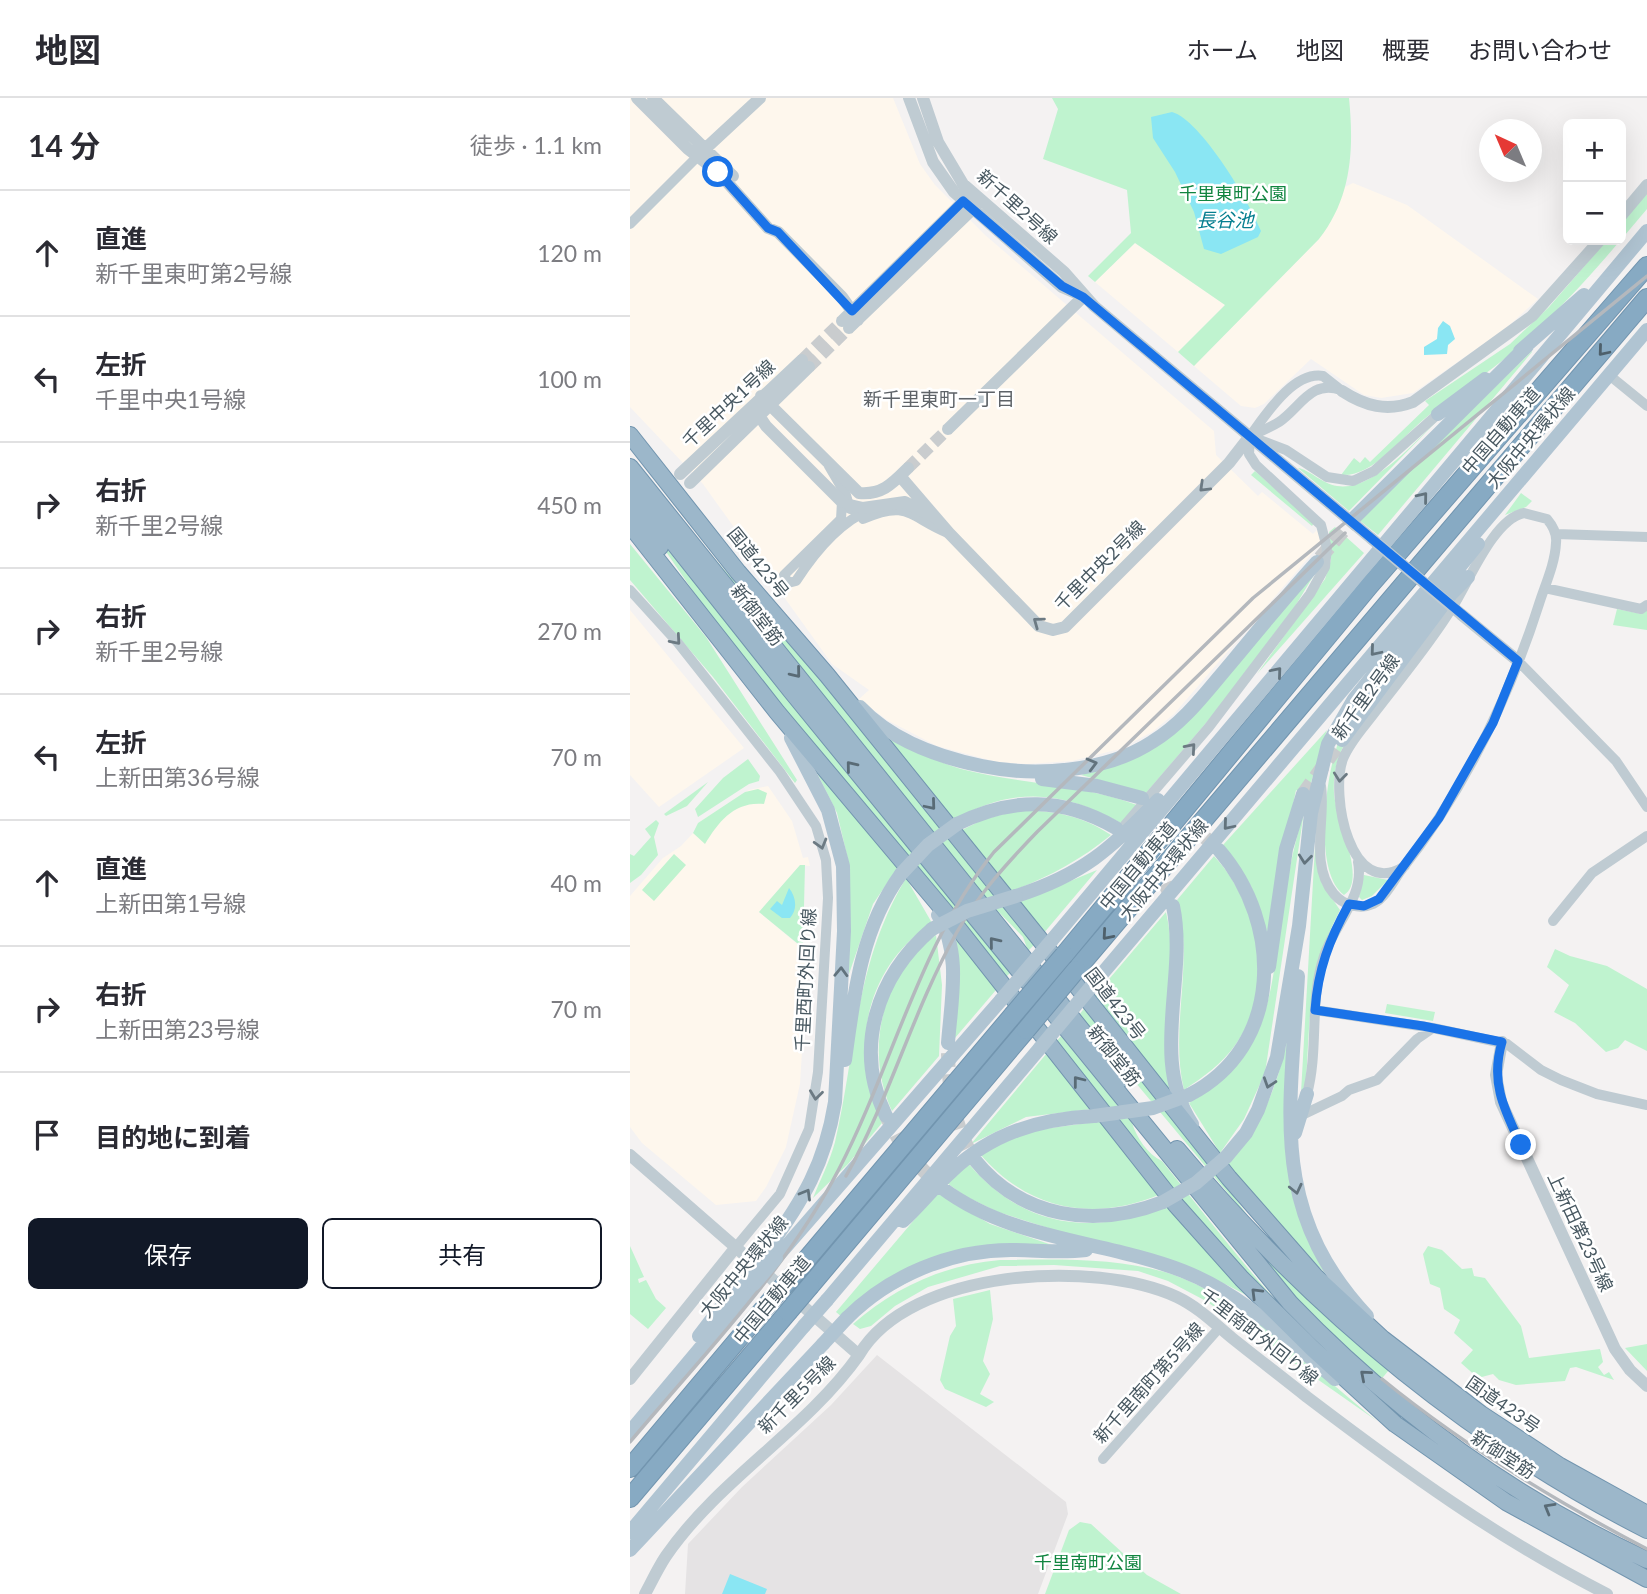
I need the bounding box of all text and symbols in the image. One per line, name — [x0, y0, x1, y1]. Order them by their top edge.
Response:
text: 地図 — [35, 29, 101, 69]
text: ホーム — [1187, 35, 1258, 64]
text: 地図 — [1296, 35, 1344, 64]
text: 概要 — [1382, 35, 1430, 64]
text: お問い合わせ — [1468, 35, 1612, 64]
north arrow — [1479, 119, 1542, 182]
map controls — [1563, 119, 1626, 245]
button: + — [1563, 119, 1626, 182]
text: 14 分 — [28, 127, 100, 163]
text: 徒歩 · 1.1 km — [470, 131, 602, 159]
route start — [702, 156, 733, 187]
street label: 新千里2号線 — [973, 164, 1062, 248]
park label: 千里東町公園 — [1179, 182, 1287, 204]
button: − — [1563, 182, 1626, 245]
water label: 長谷池 — [1196, 208, 1255, 231]
text: 直進 — [95, 222, 147, 254]
icon: ahead — [28, 234, 66, 272]
text: 120 m — [537, 239, 602, 267]
text: 新千里東町第2号線 — [95, 259, 292, 287]
one-way arrow — [1599, 342, 1611, 355]
text: 左折 — [95, 348, 147, 380]
street label: 千里中央1号線 — [678, 355, 779, 452]
icon: left — [28, 360, 66, 398]
text: 100 m — [537, 365, 602, 393]
street label: 中国自動車道 — [1457, 382, 1544, 478]
street label: 大阪中央環状線 — [1481, 382, 1579, 493]
text: 千里中央1号線 — [95, 385, 246, 413]
district label: 新千里東町一丁目 — [863, 387, 1015, 410]
text: 右折 — [95, 474, 147, 506]
one-way arrow — [1200, 479, 1213, 492]
icon: right — [28, 486, 66, 524]
text: 450 m — [537, 491, 602, 519]
one-way arrow — [1415, 493, 1427, 506]
text: 新千里2号線 — [95, 511, 223, 539]
street label: 千里中央2号線 — [1050, 516, 1149, 615]
street label: 国道423号 — [723, 522, 794, 602]
street label: 新御堂筋 — [727, 579, 789, 650]
text: 右折 — [95, 600, 147, 632]
icon: right — [28, 612, 66, 650]
text: 270 m — [537, 617, 602, 645]
one-way arrow — [1033, 618, 1046, 630]
one-way arrow — [668, 632, 680, 645]
text: 新千里2号線 — [95, 637, 223, 665]
one-way arrow — [1371, 643, 1383, 656]
street label: 新千里2号線 — [1327, 649, 1404, 744]
one-way arrow — [788, 664, 800, 677]
one-way arrow — [1269, 667, 1281, 680]
text: 左折 — [95, 726, 147, 758]
icon: left — [28, 738, 66, 776]
text: 70 m — [551, 743, 602, 771]
one-way arrow — [1183, 743, 1195, 756]
one-way arrow — [1086, 758, 1098, 772]
one-way arrow — [847, 761, 859, 774]
text: 上新田第36号線 — [95, 763, 260, 791]
one-way arrow — [1333, 772, 1348, 783]
one-way arrow — [923, 796, 935, 809]
street label: 大阪中央環状線 — [1114, 814, 1212, 925]
street label: 中国自動車道 — [1094, 817, 1180, 914]
one-way arrow — [1224, 817, 1236, 830]
one-way arrow — [813, 838, 828, 850]
text: 直進 — [95, 852, 147, 884]
one-way arrow — [1297, 853, 1312, 865]
icon: ahead — [28, 864, 66, 902]
text: 40 m — [551, 869, 602, 897]
text: 上新田第1号線 — [95, 889, 246, 917]
street label: 千里西町外回り線 — [790, 907, 820, 1052]
one-way arrow — [1102, 927, 1115, 940]
one-way arrow — [990, 938, 1003, 950]
street label: 国道423号 — [1081, 963, 1151, 1044]
one-way arrow — [834, 966, 849, 977]
text: 右折 — [95, 978, 147, 1010]
icon: right — [28, 990, 66, 1028]
text: 70 m — [551, 995, 602, 1023]
text: 上新田第23号線 — [95, 1015, 260, 1043]
street label: 新御堂筋 — [1084, 1020, 1146, 1090]
one-way arrow — [1074, 1077, 1087, 1089]
one-way arrow — [1263, 1077, 1277, 1089]
one-way arrow — [808, 1089, 823, 1101]
icon: arrive — [28, 1116, 66, 1154]
text: 目的地に到着 — [95, 1121, 251, 1153]
route end — [1505, 1129, 1536, 1160]
street label: 上新田第23号線 — [1544, 1169, 1618, 1295]
one-way arrow — [1287, 1183, 1302, 1195]
one-way arrow — [797, 1188, 810, 1201]
street label: 大阪中央環状線 — [694, 1211, 792, 1322]
button: 保存 — [28, 1218, 308, 1289]
button: 共有 — [322, 1218, 602, 1289]
street label: 中国自動車道 — [728, 1251, 814, 1348]
street label: 千里南町外回り線 — [1196, 1283, 1323, 1389]
one-way arrow — [1252, 1288, 1265, 1301]
street label: 新千里南町第5号線 — [1088, 1318, 1208, 1447]
street label: 新千里5号線 — [753, 1351, 840, 1438]
one-way arrow — [1360, 1371, 1373, 1383]
street label: 国道423号 — [1462, 1371, 1545, 1438]
street label: 新御堂筋 — [1467, 1425, 1540, 1483]
one-way arrow — [1544, 1503, 1557, 1516]
park label: 千里南町公園 — [1034, 1551, 1142, 1573]

